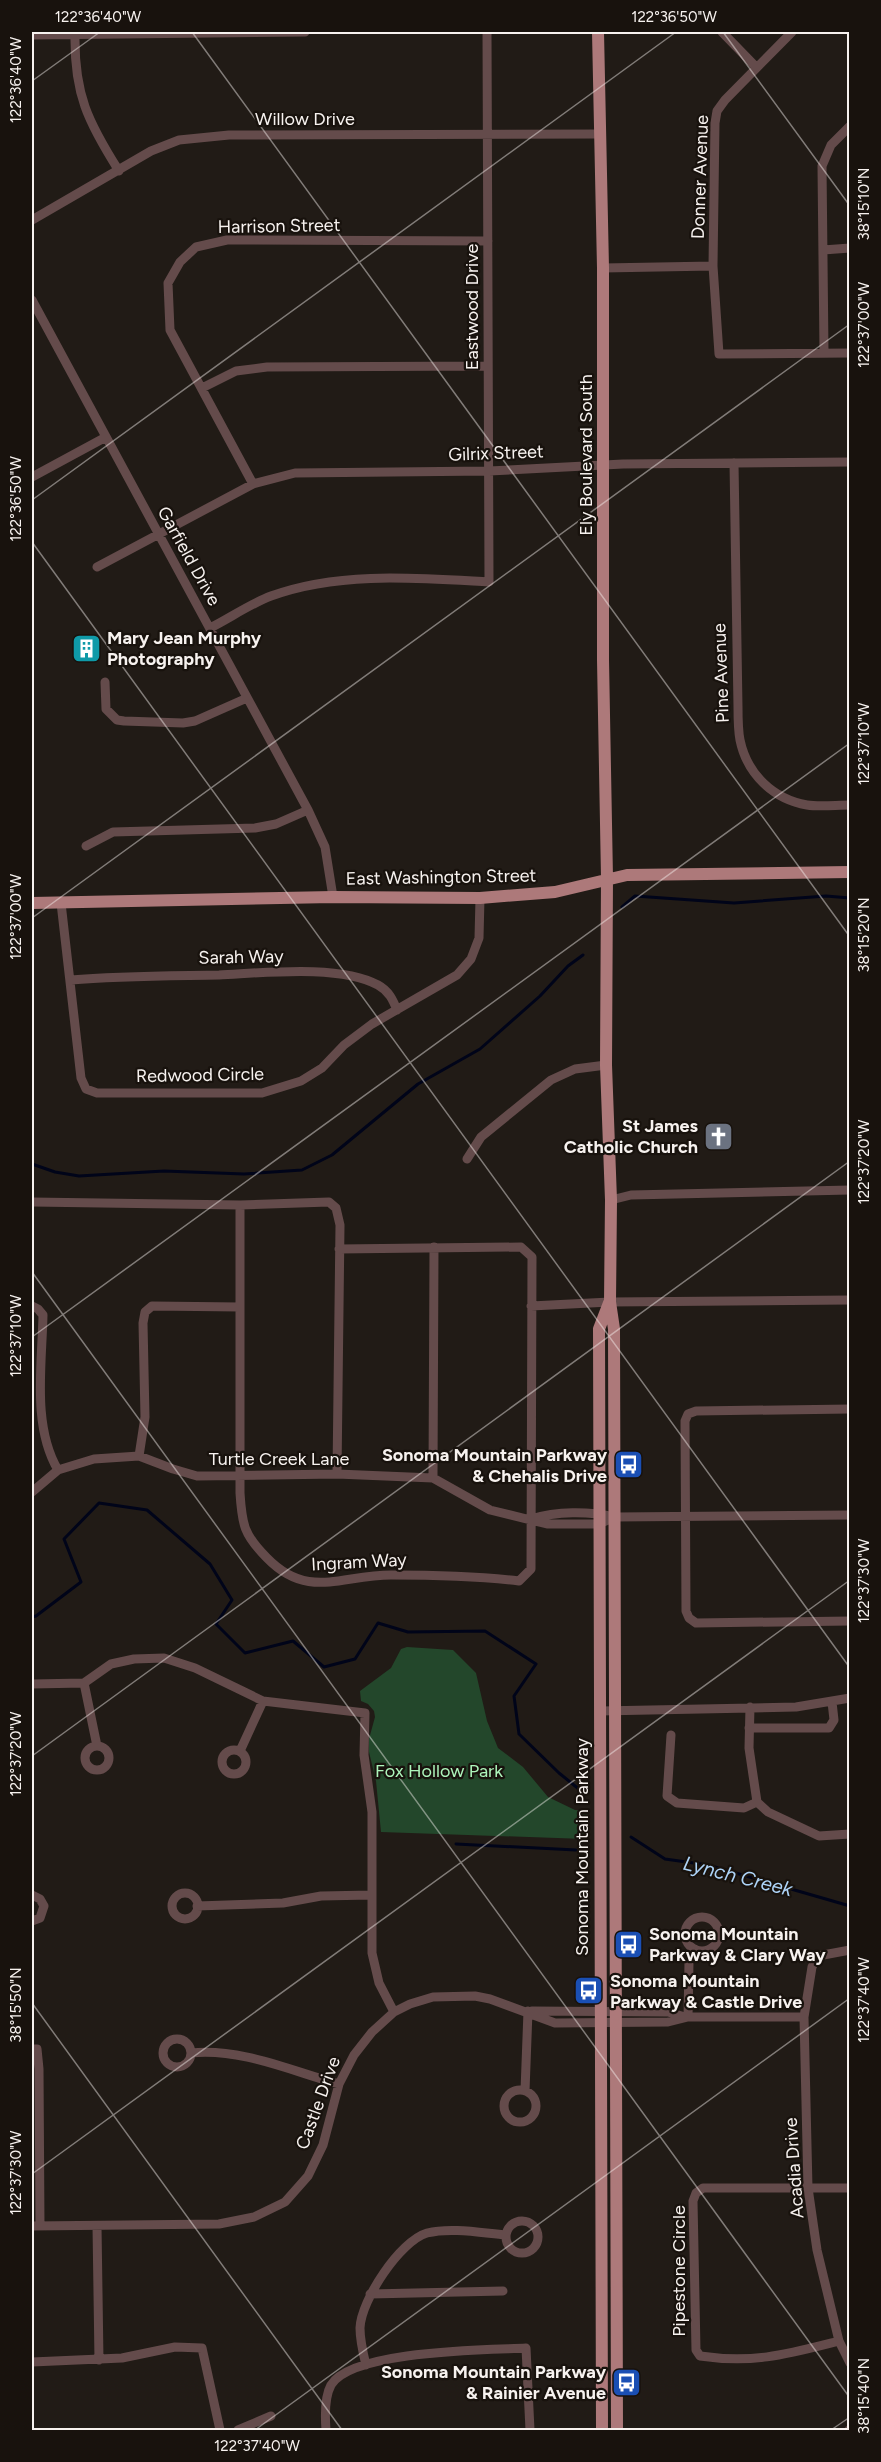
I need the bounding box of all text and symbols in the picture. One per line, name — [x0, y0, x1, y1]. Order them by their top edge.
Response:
text: 122°36'40"W — [55, 8, 142, 26]
text: 122°36'50"W — [631, 8, 717, 26]
text: 122°36'40"W — [7, 36, 25, 123]
street label: Willow Drive — [255, 108, 355, 130]
street label: Donner Avenue — [687, 114, 713, 239]
text: 38°15'10"N — [855, 168, 873, 240]
street label: Harrison Street — [217, 214, 341, 238]
street label: Eastwood Drive — [461, 244, 483, 370]
text: 122°37'00"W — [855, 281, 873, 368]
street label: Ely Boulevard South — [575, 374, 597, 536]
street label: Gilrix Street — [448, 440, 544, 466]
text: 122°36'50"W — [7, 456, 25, 542]
street label: Garfield Drive — [153, 502, 225, 610]
street label: Pine Avenue — [708, 623, 734, 723]
place label: Mary Jean Murphy Photography — [107, 627, 262, 670]
building icon: Mary Jean Murphy Photography — [70, 632, 102, 664]
text: 122°37'10"W — [855, 702, 873, 785]
street label: East Washington Street — [346, 864, 537, 890]
text: 122°37'00"W — [7, 873, 25, 960]
text: 38°15'20"N — [855, 897, 873, 973]
street label: Sarah Way — [198, 945, 284, 969]
street label: Redwood Circle — [136, 1063, 264, 1087]
place label: St James Catholic Church — [564, 1115, 699, 1158]
text: 122°37'20"W — [855, 1119, 873, 1204]
church icon: St James Catholic Church — [703, 1120, 735, 1152]
text: 122°37'10"W — [7, 1294, 25, 1377]
place label: Sonoma Mountain Parkway & Chehalis Drive — [382, 1444, 608, 1487]
street label: Turtle Creek Lane — [209, 1448, 349, 1470]
bus stop icon: Sonoma Mountain Parkway & Chehalis Drive — [612, 1449, 644, 1481]
text: 122°37'30"W — [855, 1538, 873, 1623]
street label: Ingram Way — [311, 1548, 408, 1575]
text: 122°37'20"W — [7, 1711, 25, 1796]
street label: Sonoma Mountain Parkway — [571, 1738, 593, 1956]
park label: Fox Hollow Park — [375, 1760, 503, 1782]
water label: Lynch Creek — [681, 1851, 796, 1901]
place label: Sonoma Mountain Parkway & Clary Way — [649, 1923, 826, 1966]
bus stop icon: Sonoma Mountain Parkway & Clary Way — [612, 1928, 644, 1960]
text: 122°37'40"W — [855, 1956, 873, 2043]
text: 38°15'50"N — [7, 1967, 25, 2043]
place label: Sonoma Mountain Parkway & Castle Drive — [610, 1970, 802, 2013]
bus stop icon: Sonoma Mountain Parkway & Castle Drive — [573, 1975, 605, 2007]
street label: Castle Drive — [291, 2053, 345, 2152]
street label: Acadia Drive — [779, 2117, 808, 2219]
text: 122°37'30"W — [7, 2130, 25, 2215]
street label: Pipestone Circle — [668, 2205, 690, 2337]
text: 38°15'40"N — [855, 2358, 873, 2434]
place label: Sonoma Mountain Parkway & Rainier Avenue — [381, 2361, 607, 2404]
bus stop icon: Sonoma Mountain Parkway & Rainier Avenue — [611, 2366, 643, 2398]
text: 122°37'40"W — [214, 2437, 301, 2455]

